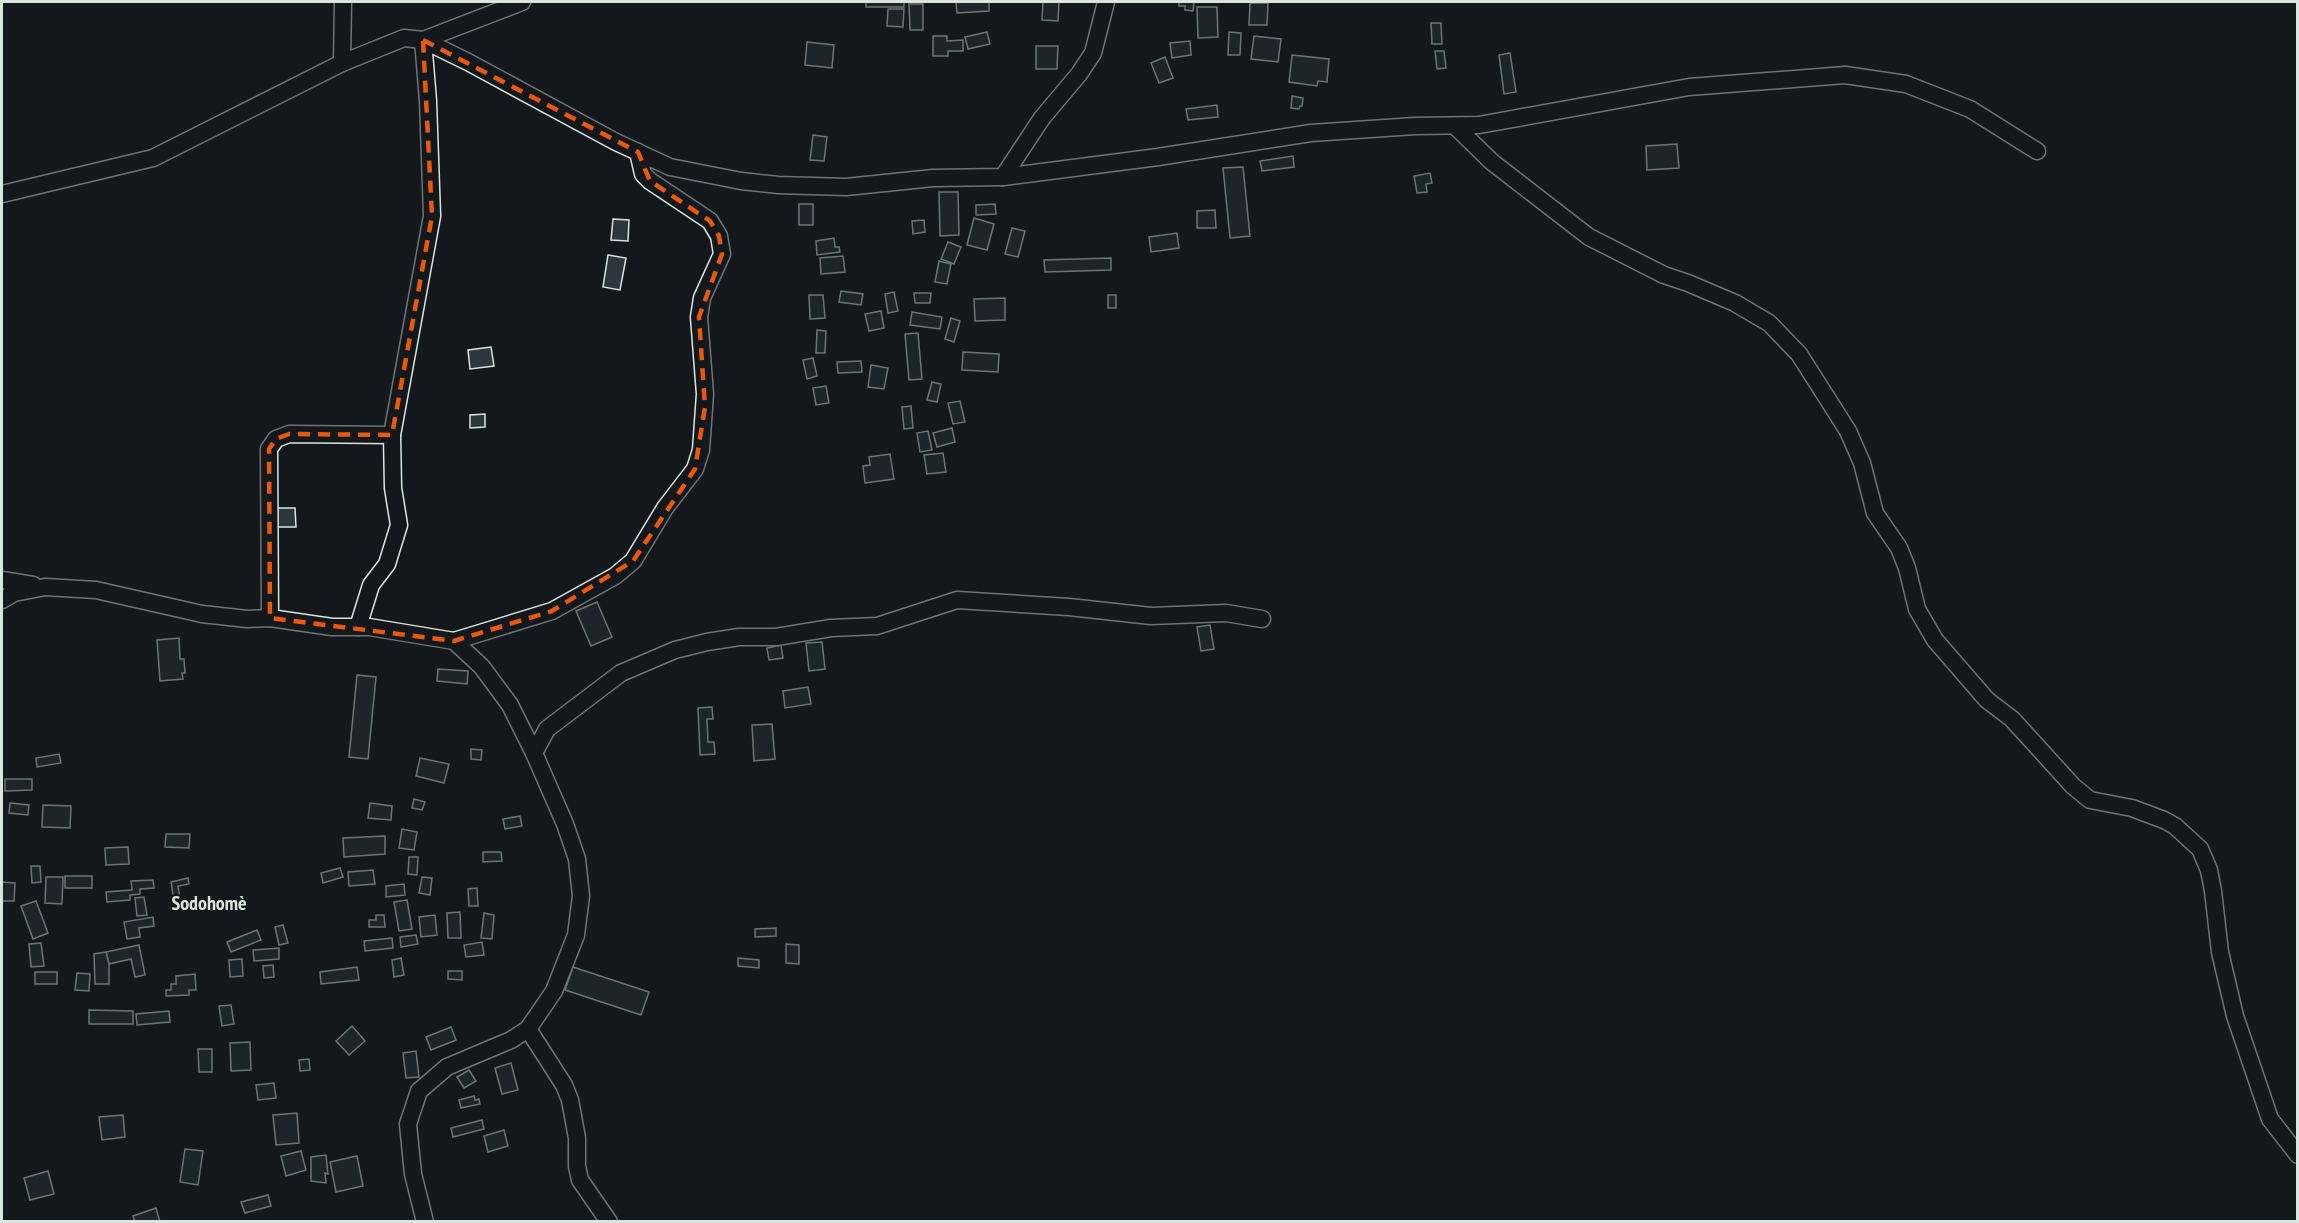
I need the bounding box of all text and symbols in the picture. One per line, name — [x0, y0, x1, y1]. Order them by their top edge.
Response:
district label: Sodohomè — [171, 890, 247, 916]

